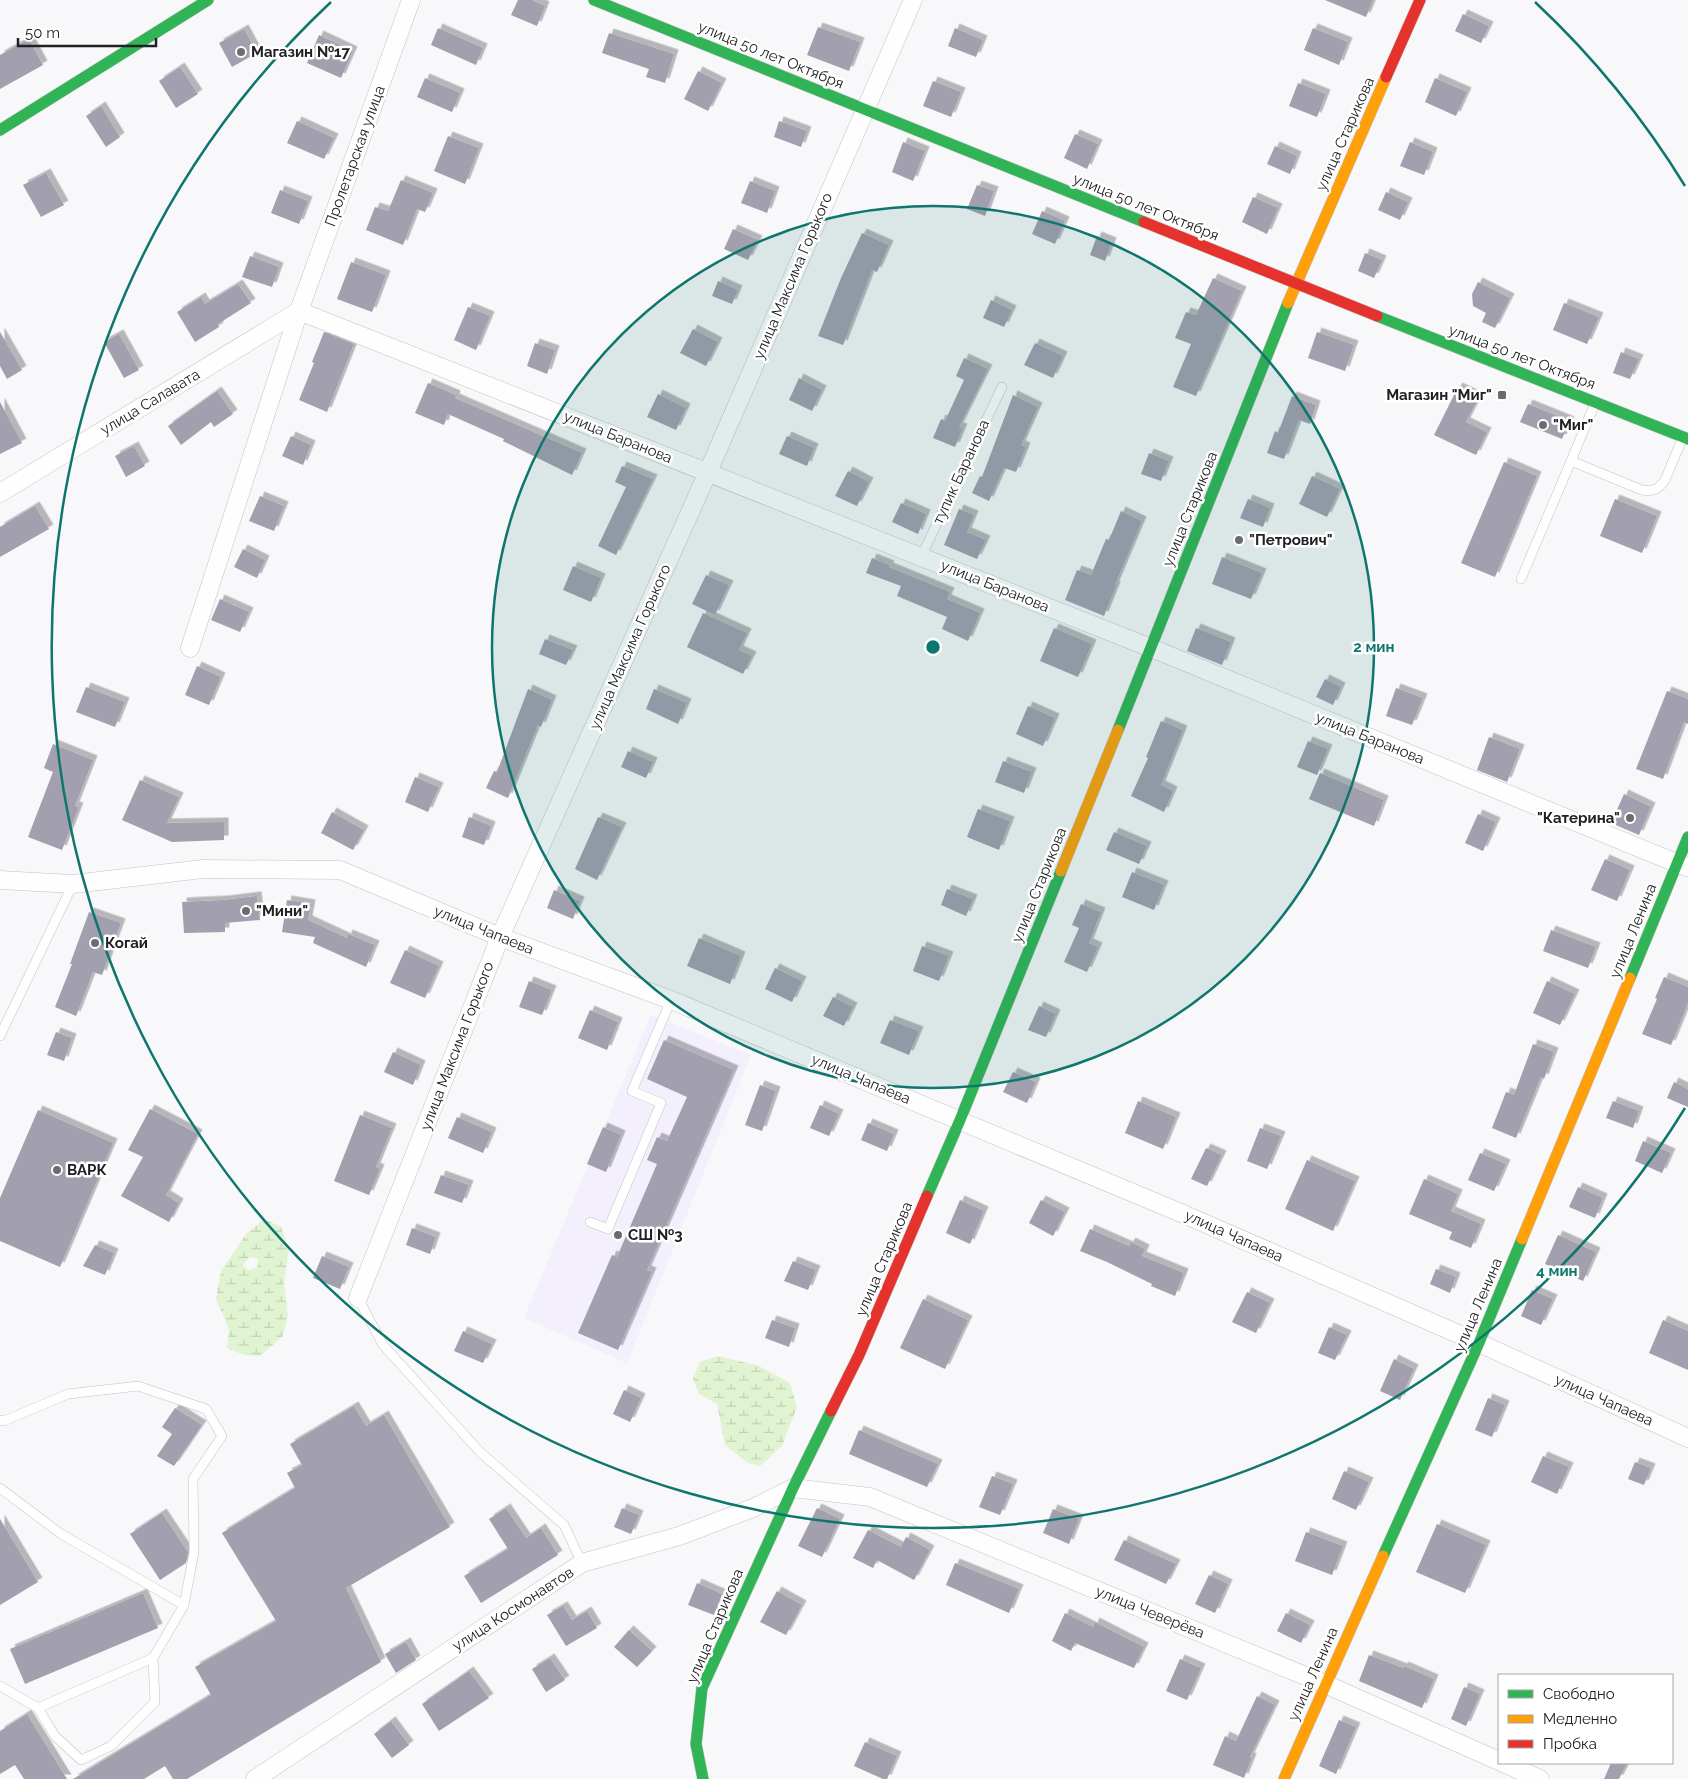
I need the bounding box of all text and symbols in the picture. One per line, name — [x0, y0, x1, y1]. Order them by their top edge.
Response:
scale bar — [18, 15, 155, 47]
street label: улица 50 лет Октября — [695, 17, 847, 93]
text: 50 m — [25, 24, 60, 42]
place label: Магазин №17 — [251, 43, 350, 61]
marker: Магазин №17 — [235, 46, 247, 58]
street label: улица Старикова — [1312, 74, 1378, 194]
street label: Пролетарская улица — [321, 83, 389, 229]
street label: улица 50 лет Октября — [1070, 169, 1222, 245]
street label: улица Максима Горького — [750, 190, 836, 362]
street label: улица 50 лет Октября — [1446, 321, 1598, 393]
street label: улица Салавата — [97, 365, 203, 439]
place label: Магазин "Миг" — [1386, 386, 1492, 404]
marker: Магазин "Миг" — [1496, 389, 1508, 401]
street label: улица Баранова — [561, 407, 675, 467]
place label: "Миг" — [1553, 416, 1593, 434]
street label: тупик Баранова — [929, 417, 993, 527]
marker: "Миг" — [1537, 419, 1549, 431]
street label: улица Старикова — [1159, 449, 1221, 569]
place label: "Петрович" — [1249, 531, 1333, 549]
marker: "Петрович" — [1233, 534, 1245, 546]
street label: улица Баранова — [938, 556, 1052, 616]
street label: улица Максима Горького — [585, 561, 675, 732]
centre of rings — [924, 638, 942, 656]
text: 2 мин — [1353, 638, 1395, 656]
street label: улица Баранова — [1313, 708, 1427, 768]
place label: "Катерина" — [1537, 809, 1620, 827]
marker: "Катерина" — [1624, 812, 1636, 824]
street label: улица Старикова — [1008, 825, 1070, 945]
street label: улица Ленина — [1606, 881, 1660, 981]
place label: "Мини" — [256, 902, 308, 920]
street label: улица Чапаева — [432, 902, 536, 958]
marker: "Мини" — [240, 905, 252, 917]
place label: Когай — [105, 934, 148, 952]
marker: Когай — [89, 937, 101, 949]
street label: улица Максима Горького — [416, 959, 498, 1133]
street label: улица Чапаева — [809, 1050, 913, 1108]
place label: ВАРК — [67, 1161, 107, 1179]
marker: ВАРК — [51, 1164, 63, 1176]
street label: улица Старикова — [852, 1199, 916, 1319]
street label: улица Чапаева — [1182, 1206, 1286, 1266]
place label: СШ №3 — [628, 1226, 683, 1244]
marker: СШ №3 — [612, 1229, 624, 1241]
street label: улица Ленина — [1450, 1255, 1506, 1355]
text: 4 мин — [1536, 1262, 1578, 1280]
street label: улица Чапаева — [1552, 1370, 1656, 1430]
street label: улица Космонавтов — [449, 1563, 577, 1655]
street label: улица Старикова — [683, 1566, 747, 1686]
street label: улица Чеверёва — [1093, 1582, 1207, 1642]
street label: улица Ленина — [1284, 1624, 1342, 1724]
legend — [1498, 1674, 1673, 1764]
text: Свободно — [1543, 1685, 1615, 1703]
text: Медленно — [1543, 1710, 1617, 1728]
text: Пробка — [1543, 1735, 1597, 1753]

